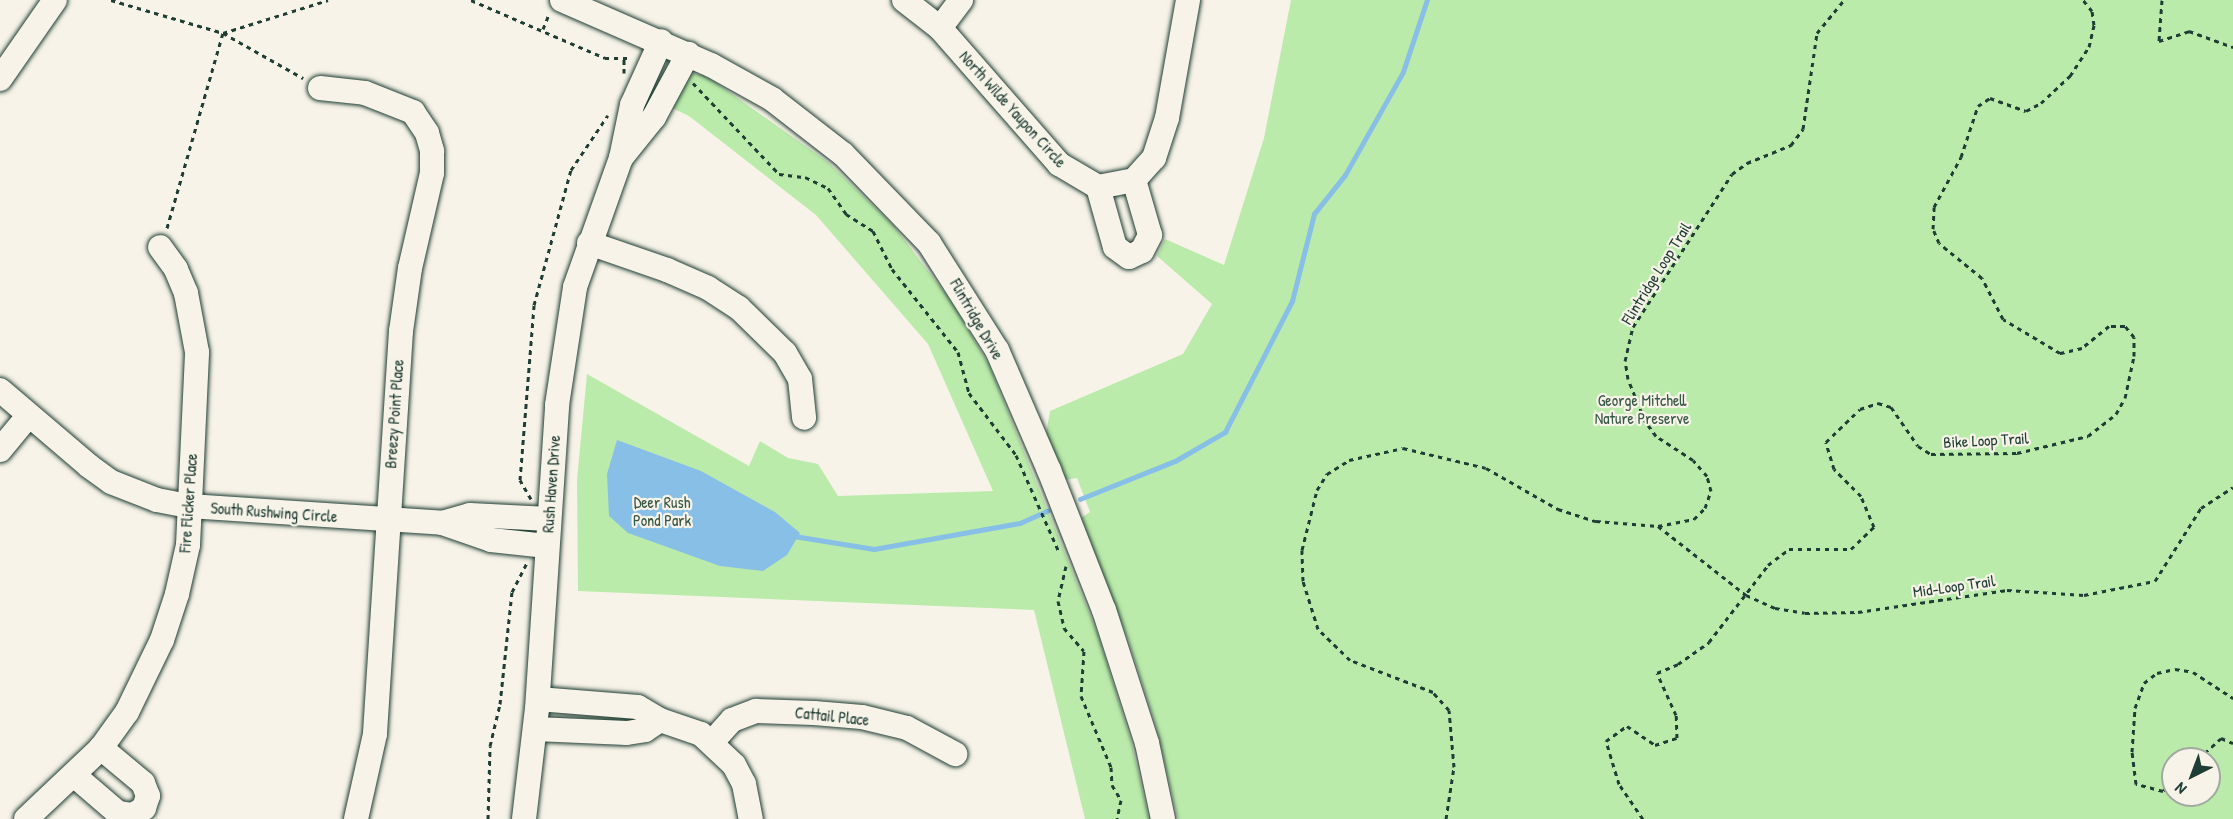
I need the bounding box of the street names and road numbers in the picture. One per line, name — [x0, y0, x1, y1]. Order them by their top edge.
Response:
street label: North Wilde Yaupon Circle — [956, 47, 1070, 171]
street label: Flintridge Loop Trail — [1617, 218, 1695, 328]
street label: Flintridge Drive — [946, 275, 1008, 363]
street label: Breezy Point Place — [381, 359, 407, 469]
street label: Bike Loop Trail — [1943, 428, 2029, 452]
street label: Rush Haven Drive — [538, 435, 564, 533]
street label: Fire Flicker Place — [175, 453, 201, 553]
street label: South Rushwing Circle — [210, 498, 338, 526]
street label: Mid-Loop Trail — [1912, 571, 1996, 601]
street label: Cattail Place — [794, 703, 870, 729]

